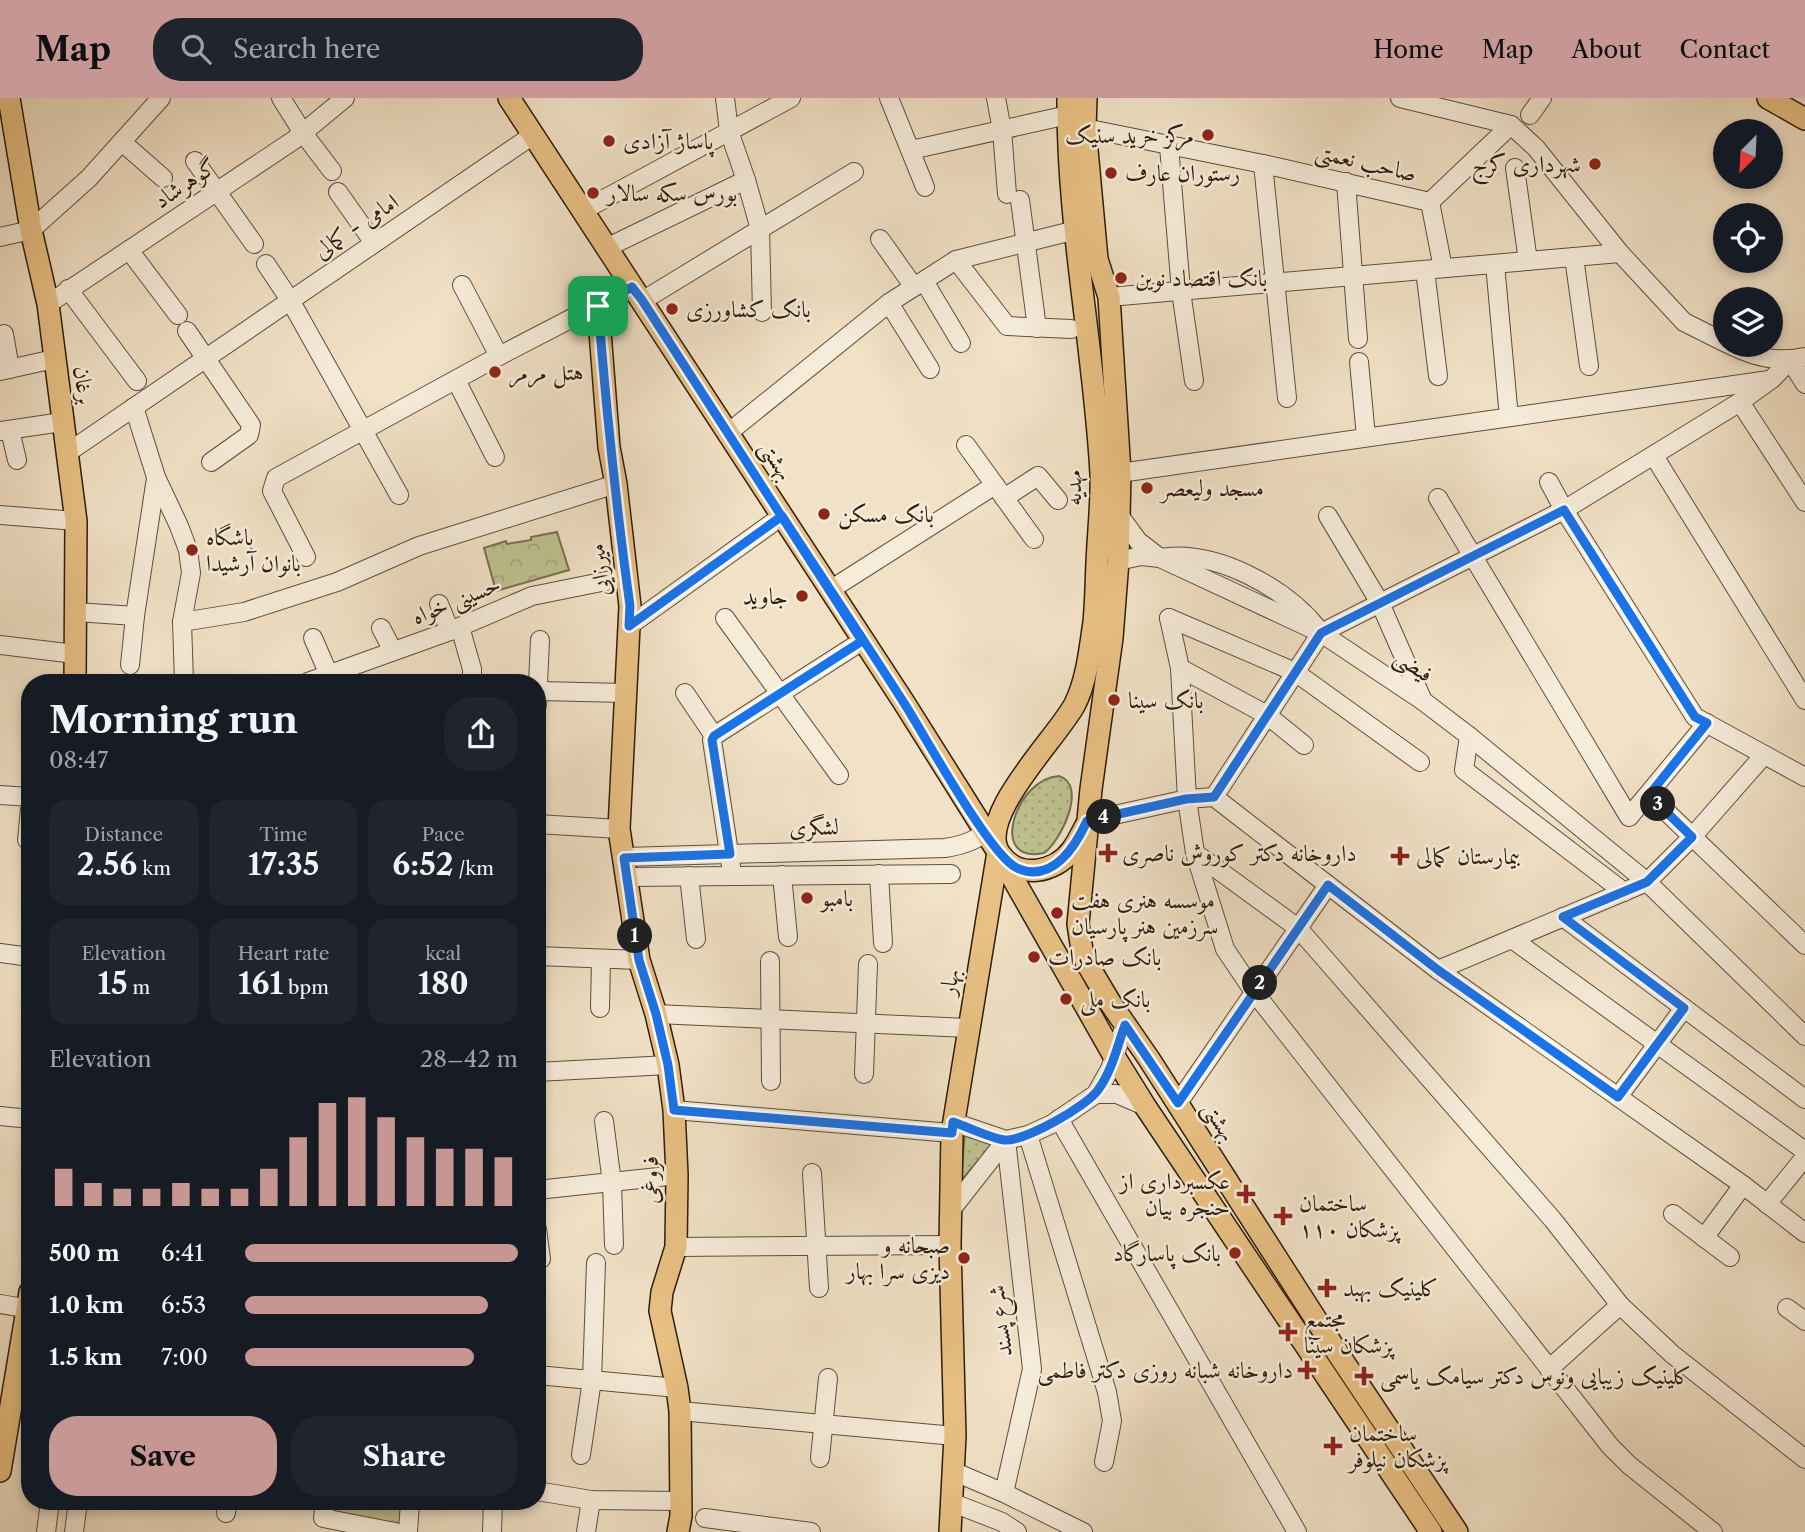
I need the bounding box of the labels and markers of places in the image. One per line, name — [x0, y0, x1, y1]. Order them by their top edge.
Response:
place label: مرکز خرید سنیک — [1065, 121, 1194, 151]
place label: پاساژ آزادی — [623, 127, 715, 158]
marker: مرکز خرید سنیک — [1200, 127, 1216, 143]
marker: پاساژ آزادی — [601, 133, 617, 149]
place label: شهرداری کرج — [1472, 150, 1581, 185]
marker: شهرداری کرج — [1587, 156, 1603, 172]
place label: رستوران عارف — [1125, 159, 1240, 188]
marker: رستوران عارف — [1103, 165, 1119, 181]
place label: بورس سکه سالار — [605, 179, 737, 208]
marker: بورس سکه سالار — [585, 185, 601, 201]
place label: بانک اقتصاد نوین — [1135, 264, 1267, 293]
marker: بانک اقتصاد نوین — [1113, 270, 1129, 286]
pin — [568, 276, 628, 336]
place label: بانک کشاورزی — [686, 295, 811, 323]
marker: بانک کشاورزی — [664, 301, 680, 317]
place label: هتل مرمر — [509, 358, 584, 389]
marker: هتل مرمر — [487, 364, 503, 380]
place label: مسجد ولیعصر — [1159, 474, 1264, 504]
marker: مسجد ولیعصر — [1139, 480, 1155, 496]
place label: بانک مسکن — [838, 500, 934, 530]
marker: بانک مسکن — [816, 506, 832, 522]
place label: باشگاه بانوان آرشیدا — [206, 523, 301, 578]
marker: باشگاه بانوان آرشیدا — [184, 542, 200, 558]
place label: جاوید — [743, 582, 788, 610]
marker: جاوید — [794, 588, 810, 604]
place label: بانک سینا — [1128, 686, 1204, 714]
marker: بانک سینا — [1106, 692, 1122, 708]
pin: 3 — [1640, 786, 1676, 822]
pin: 4 — [1086, 800, 1122, 834]
place label: داروخانه دکتر کوروش ناصری — [1122, 839, 1357, 869]
place label: بیمارستان کمالی — [1416, 842, 1521, 870]
marker: داروخانه دکتر کوروش ناصری — [1100, 845, 1116, 861]
marker: بیمارستان کمالی — [1390, 846, 1410, 866]
place label: بامبو — [819, 884, 853, 913]
place label: موسسه هنری هفت سرزمین هنر پارسیان — [1071, 886, 1218, 943]
marker: بامبو — [799, 890, 815, 906]
marker: موسسه هنری هفت سرزمین هنر پارسیان — [1049, 905, 1065, 921]
pin: 1 — [618, 918, 652, 954]
place label: بانک صادرات — [1048, 943, 1161, 971]
marker: بانک صادرات — [1026, 949, 1042, 965]
pin: 2 — [1242, 966, 1278, 1001]
place label: بانک ملی — [1080, 985, 1150, 1017]
marker: بانک ملی — [1058, 991, 1074, 1007]
place label: عکسبرداری از حنجره بیان — [1117, 1167, 1230, 1222]
marker: عکسبرداری از حنجره بیان — [1236, 1184, 1256, 1204]
place label: ساختمان پزشکان ۱۱۰ — [1299, 1189, 1401, 1244]
marker: ساختمان پزشکان ۱۱۰ — [1273, 1206, 1293, 1226]
place label: صبحانه و دیزی سرا بهار — [845, 1231, 950, 1287]
place label: بانک پاسارگاد — [1113, 1239, 1221, 1270]
marker: بانک پاسارگاد — [1227, 1245, 1243, 1261]
marker: صبحانه و دیزی سرا بهار — [956, 1250, 972, 1266]
place label: کلینیک بهبد — [1343, 1274, 1439, 1303]
marker: کلینیک بهبد — [1317, 1278, 1337, 1298]
place label: مجتمع پزشکان سینا — [1304, 1305, 1395, 1360]
marker: مجتمع پزشکان سینا — [1278, 1322, 1298, 1342]
place label: داروخانه شبانه روزی دکتر فاطمی — [1037, 1356, 1293, 1386]
marker: داروخانه شبانه روزی دکتر فاطمی — [1299, 1362, 1315, 1378]
place label: کلینیک زیبایی ونوس دکتر سیامک یاسمی — [1380, 1362, 1691, 1392]
marker: کلینیک زیبایی ونوس دکتر سیامک یاسمی — [1354, 1366, 1374, 1386]
place label: ساختمان پزشکان نیلوفر — [1347, 1419, 1449, 1474]
marker: ساختمان پزشکان نیلوفر — [1323, 1436, 1343, 1456]

